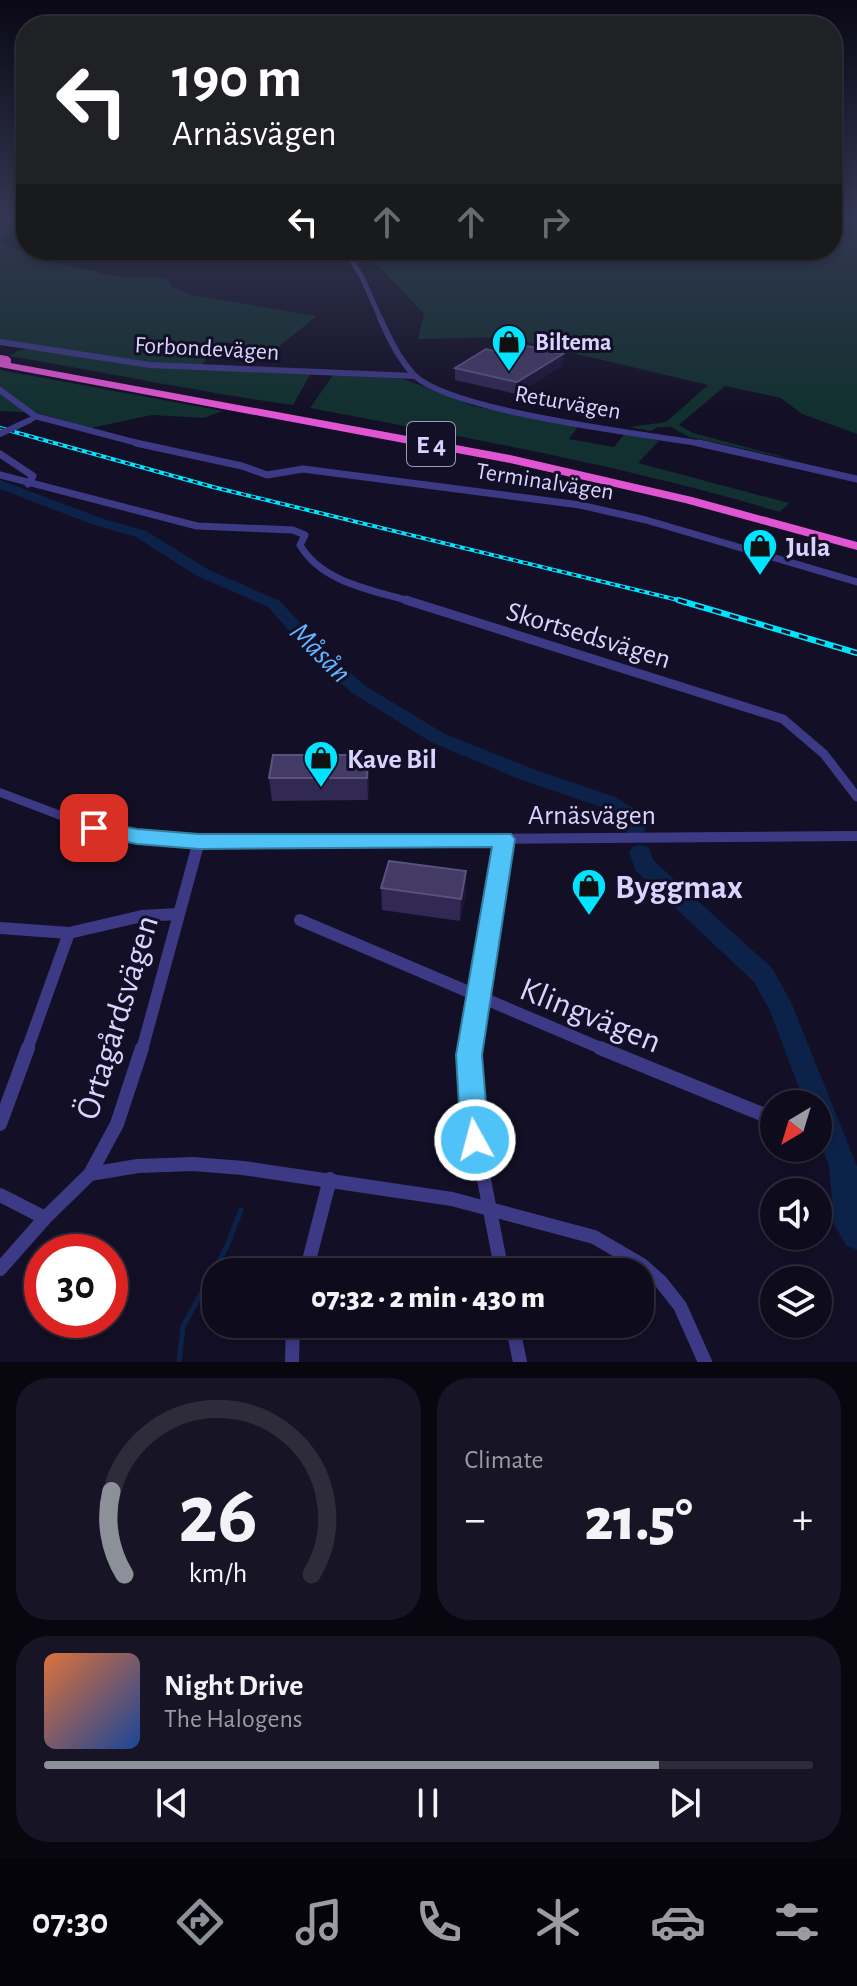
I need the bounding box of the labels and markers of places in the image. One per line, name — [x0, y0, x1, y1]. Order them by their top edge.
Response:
shop icon: Biltema — [490, 323, 528, 373]
place label: Biltema — [535, 331, 612, 355]
shop icon: Jula — [741, 527, 779, 577]
place label: Jula — [786, 534, 831, 562]
shop icon: Kave Bil — [302, 739, 340, 789]
place label: Kave Bil — [347, 746, 437, 774]
pin — [60, 794, 128, 862]
shop icon: Byggmax — [570, 867, 608, 917]
place label: Byggmax — [615, 871, 743, 905]

